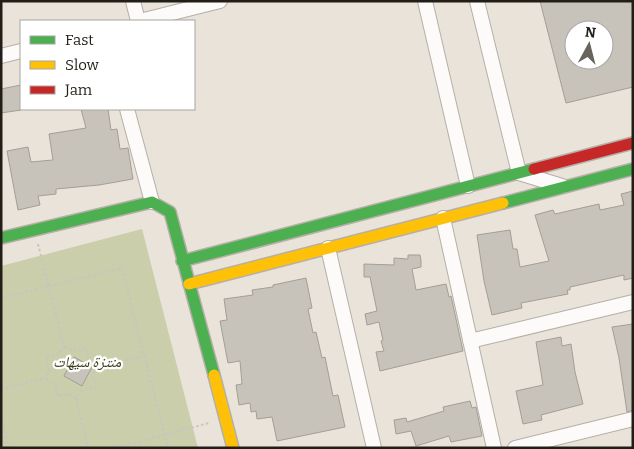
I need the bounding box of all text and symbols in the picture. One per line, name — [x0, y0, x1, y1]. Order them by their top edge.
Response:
legend — [20, 20, 195, 110]
north arrow — [564, 20, 614, 70]
text: N — [584, 23, 597, 42]
text: Fast — [65, 31, 94, 49]
text: Slow — [65, 56, 100, 74]
text: Jam — [64, 81, 93, 99]
park label: منتزة سيهات — [53, 353, 121, 371]

